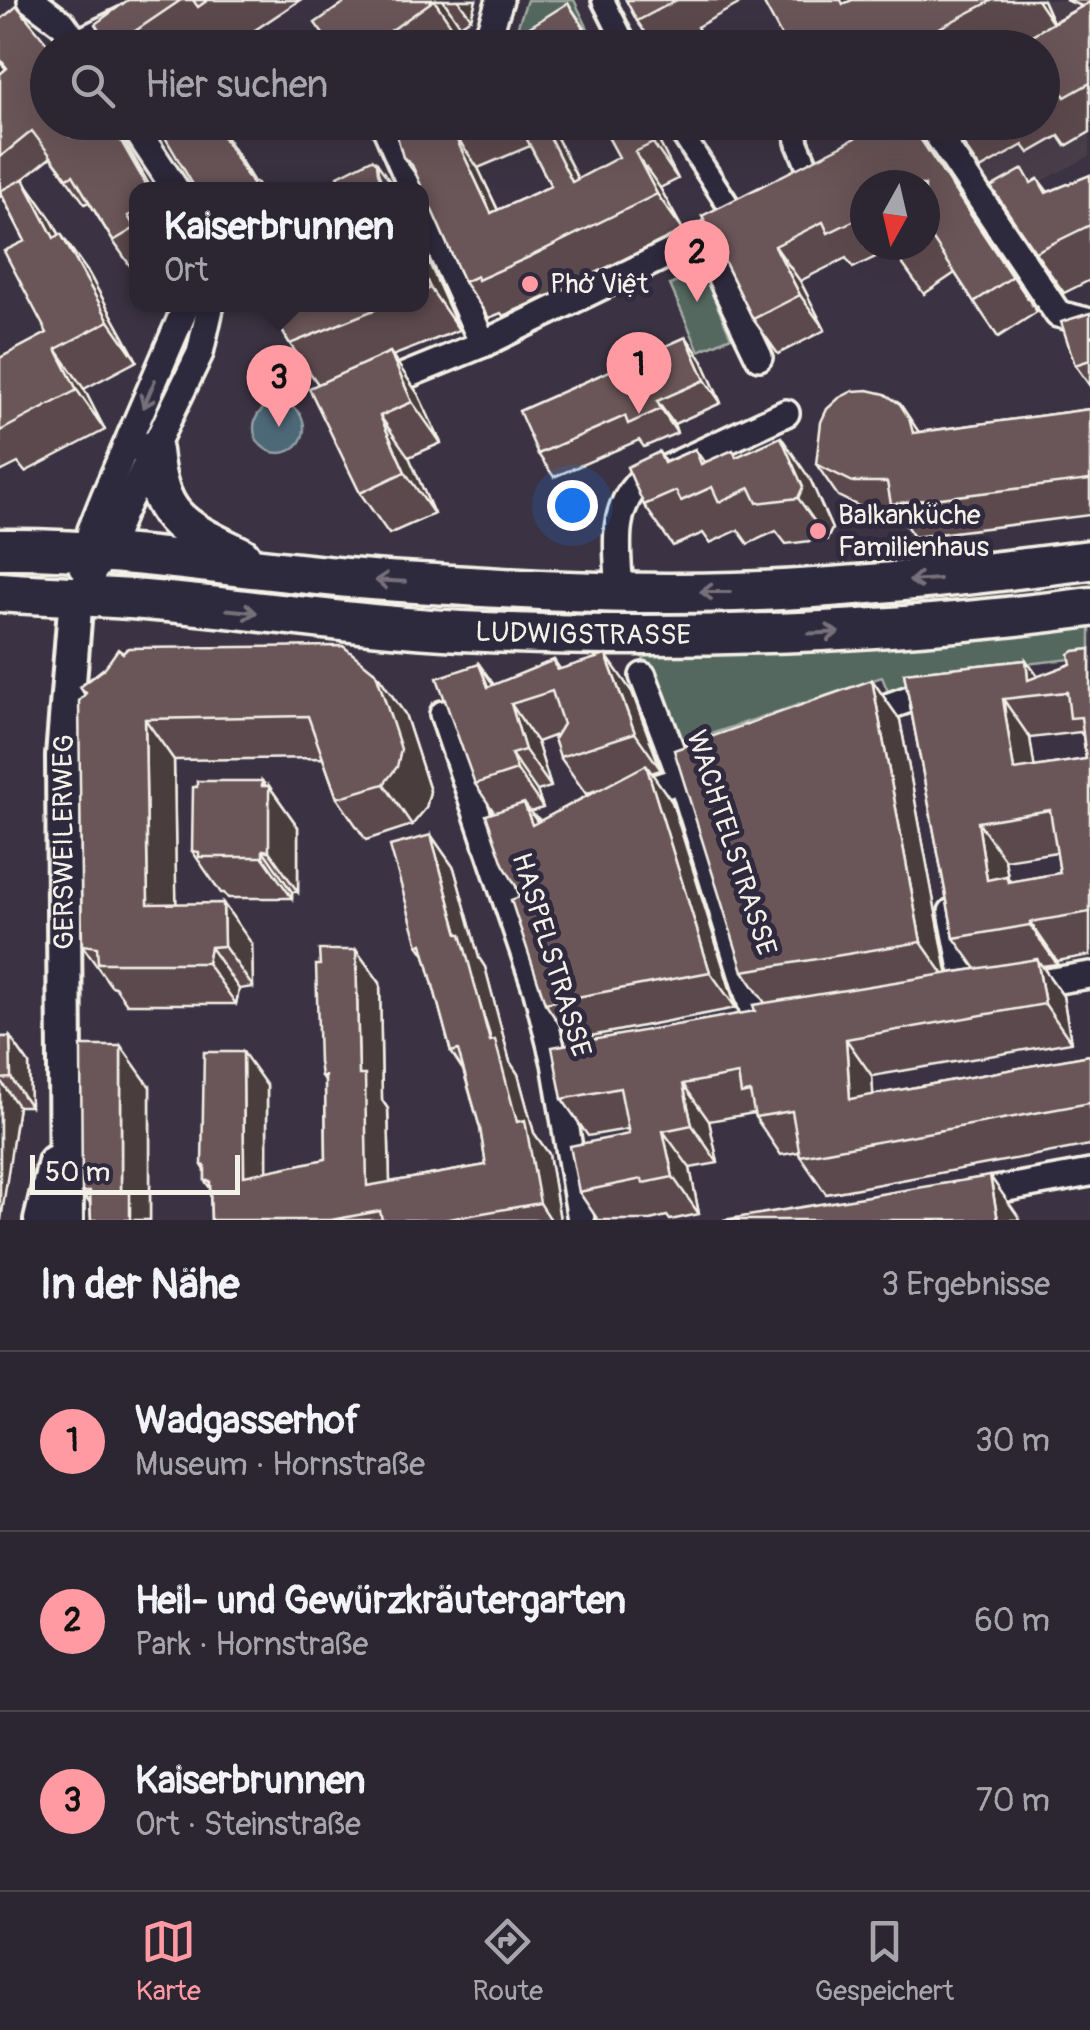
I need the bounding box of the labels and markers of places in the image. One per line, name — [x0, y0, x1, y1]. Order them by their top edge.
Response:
pin: 2 — [664, 220, 730, 302]
place label: Phở Việt — [550, 267, 649, 302]
marker: Phở Việt — [519, 273, 541, 295]
pin: 1 — [606, 332, 672, 414]
pin: 3 — [246, 344, 312, 427]
place label: Balkanküche Familienhaus — [838, 498, 989, 565]
marker: Balkanküche Familienhaus — [807, 520, 829, 542]

